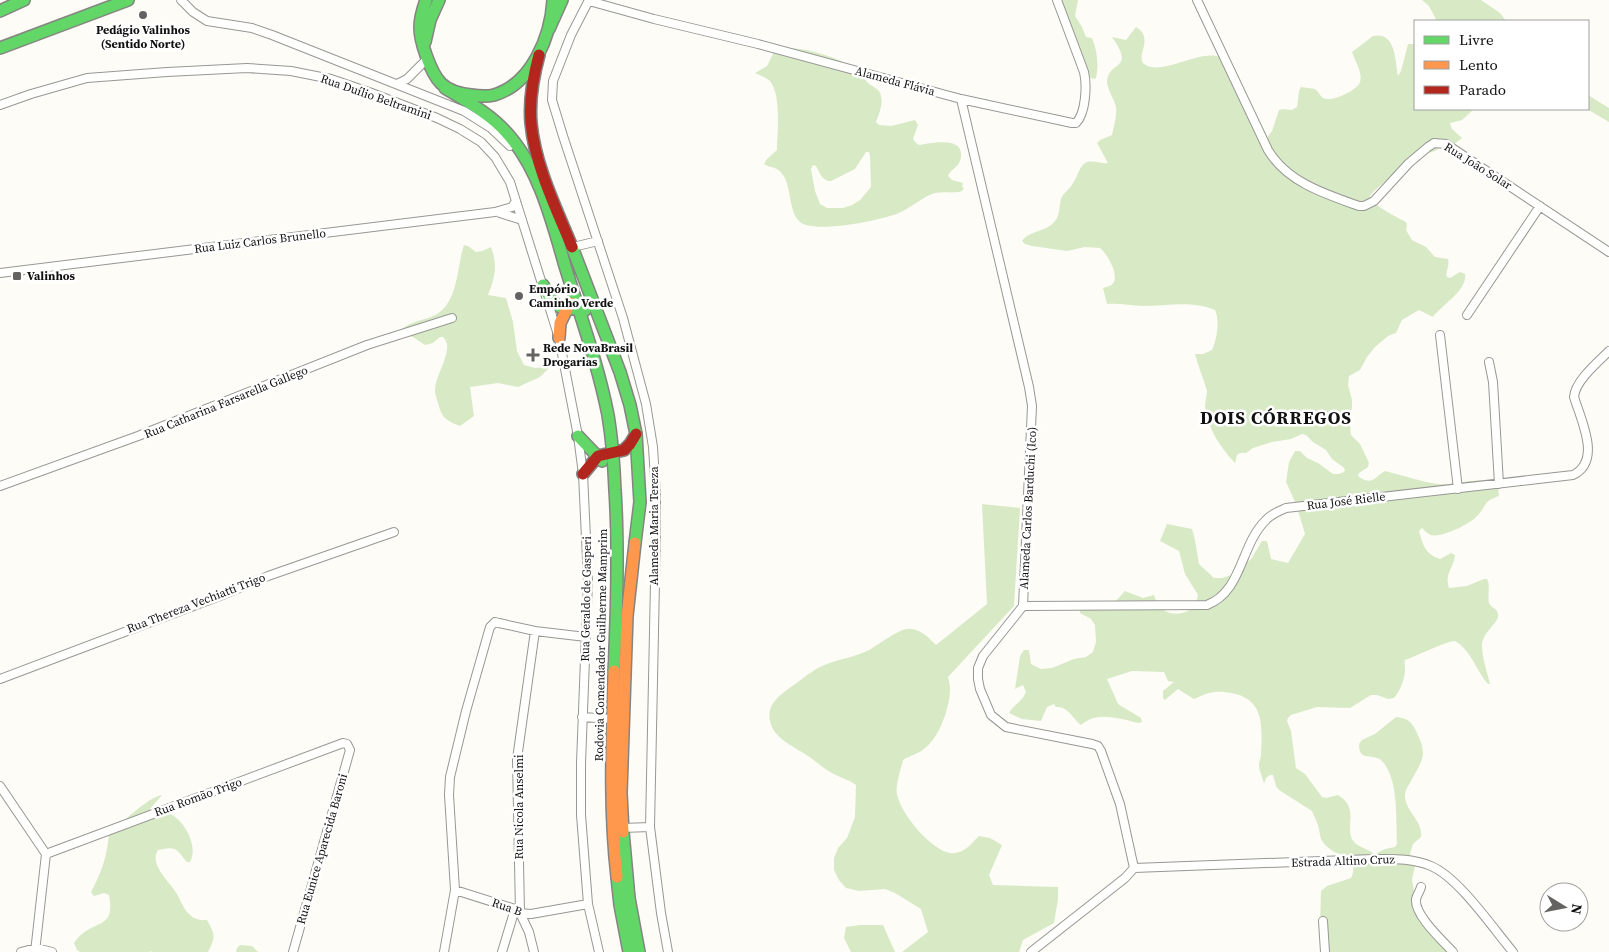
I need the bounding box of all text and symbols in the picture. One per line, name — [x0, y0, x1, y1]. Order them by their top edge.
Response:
marker: Pedágio Valinhos (Sentido Norte) — [137, 9, 149, 21]
legend — [1414, 20, 1589, 110]
place label: Pedágio Valinhos (Sentido Norte) — [96, 22, 191, 52]
text: Livre — [1459, 29, 1494, 50]
text: Lento — [1459, 54, 1498, 75]
street label: Alameda Flávia — [853, 63, 938, 100]
street label: Rua Duílio Beltramini — [318, 70, 434, 124]
text: Parado — [1459, 79, 1506, 100]
street label: Rua João Solar — [1441, 139, 1515, 193]
street label: Rua Luiz Carlos Brunello — [193, 225, 327, 257]
place label: Valinhos — [27, 268, 76, 284]
marker: Valinhos — [11, 270, 23, 282]
place label: Empório Caminho Verde — [529, 281, 613, 311]
marker: Empório Caminho Verde — [513, 290, 525, 302]
place label: Rede NovaBrasil Drogarias — [543, 340, 633, 370]
marker: Rede NovaBrasil Drogarias — [527, 349, 539, 361]
street label: Rua Catharina Farsarella Gallego — [142, 362, 311, 442]
district label: DOIS CÓRREGOS — [1200, 405, 1352, 430]
street label: Alameda Carlos Barduchi (Ico) — [1016, 426, 1040, 590]
street label: Alameda Maria Tereza — [646, 466, 662, 586]
street label: Rua José Rielle — [1306, 488, 1386, 514]
street label: Rodovia Comendador Guilherme Mamprim — [591, 528, 611, 762]
street label: Rua Geraldo de Gasperi — [577, 536, 595, 662]
street label: Rua Thereza Vechiatti Trigo — [124, 569, 268, 637]
street label: Rua Nicola Anselmi — [511, 754, 527, 860]
street label: Rua Eunice Aparecida Baroni — [293, 771, 351, 926]
street label: Rua Romão Trigo — [152, 774, 244, 820]
street label: Estrada Altino Cruz — [1291, 851, 1396, 871]
north arrow — [1539, 882, 1589, 932]
street label: Rua B — [490, 894, 525, 920]
text: N — [1566, 902, 1588, 916]

